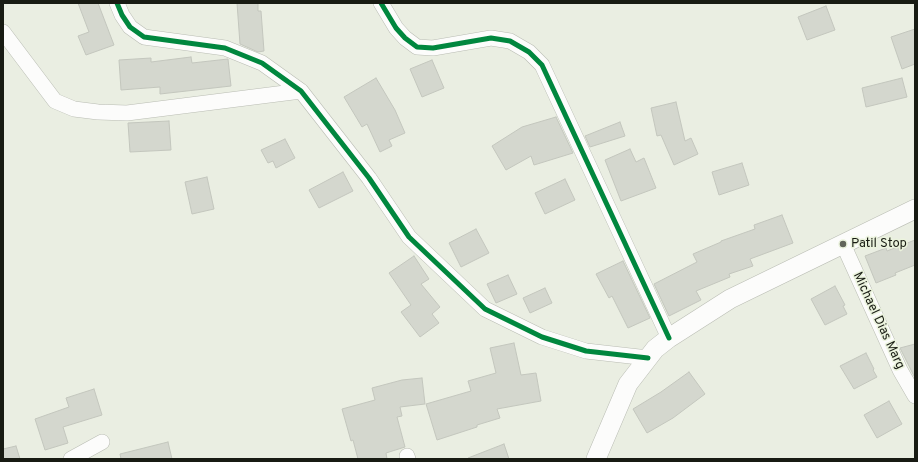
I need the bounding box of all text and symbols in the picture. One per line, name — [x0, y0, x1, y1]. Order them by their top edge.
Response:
place label: Patil Stop — [851, 236, 907, 252]
marker: Patil Stop — [838, 239, 848, 249]
street label: Michael Dias Marg — [849, 270, 907, 372]

